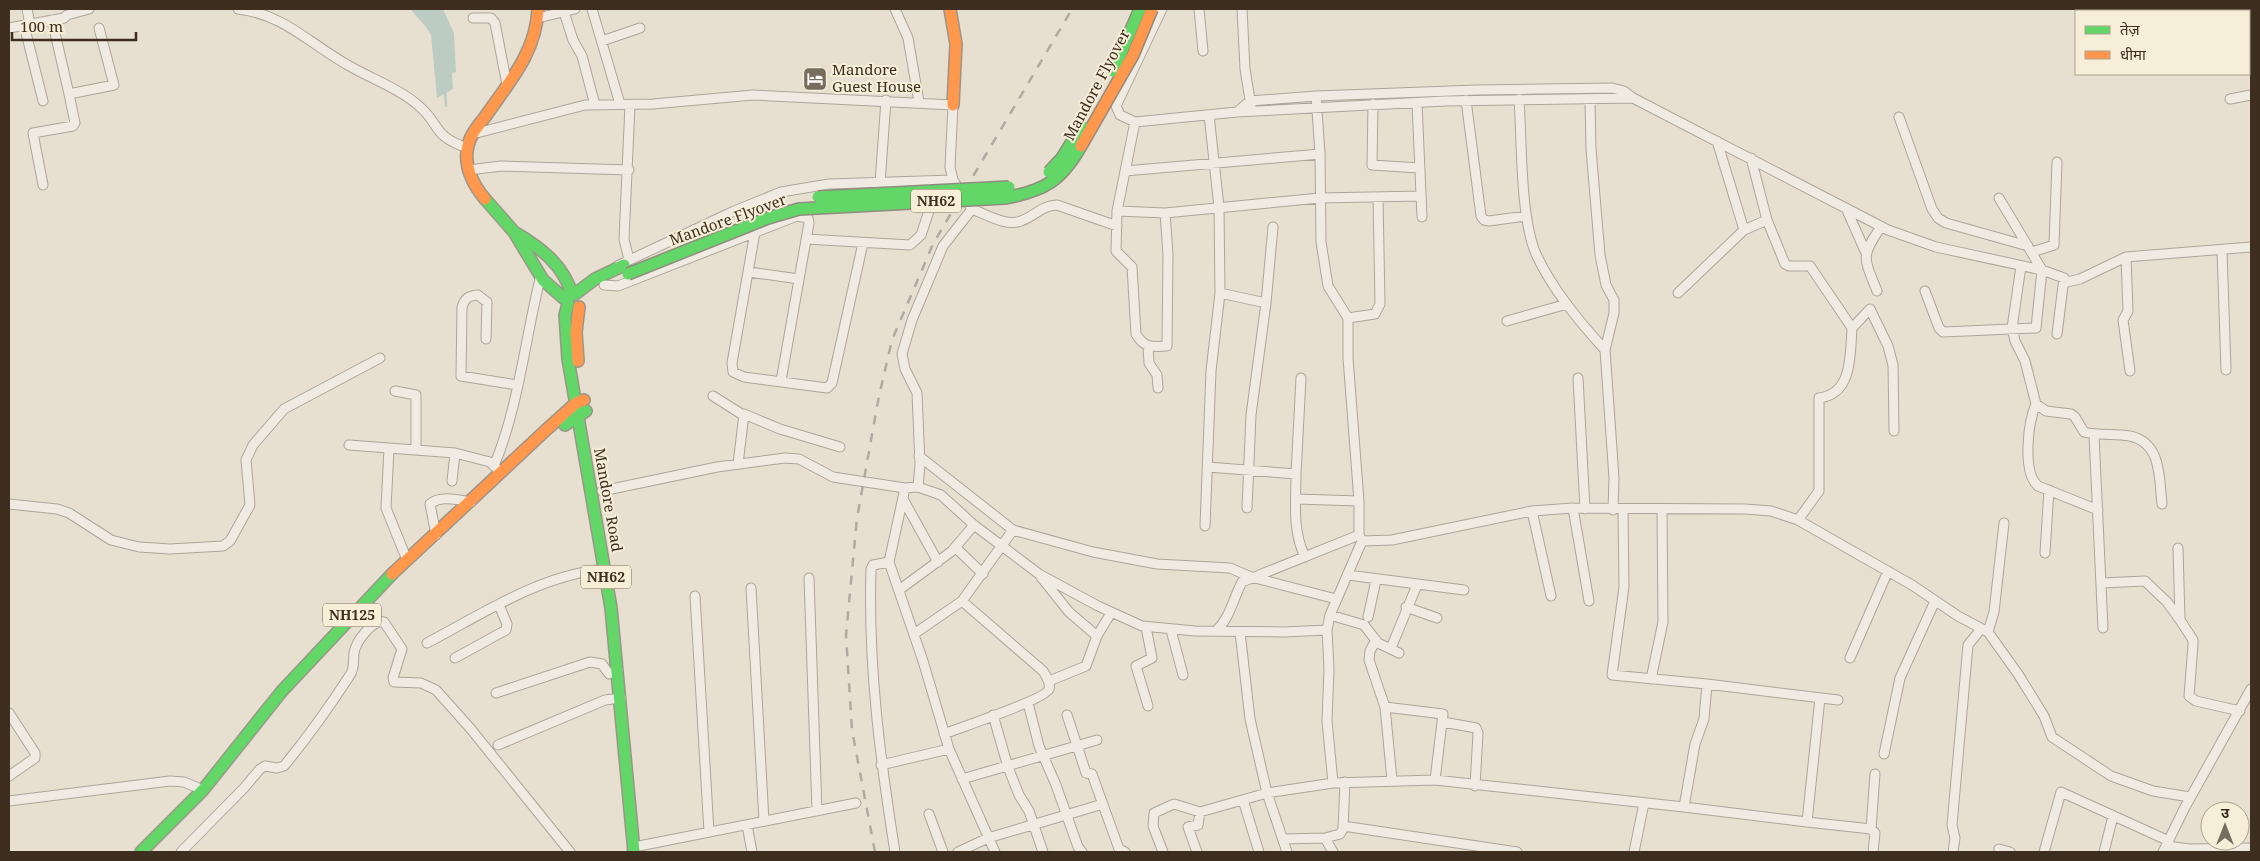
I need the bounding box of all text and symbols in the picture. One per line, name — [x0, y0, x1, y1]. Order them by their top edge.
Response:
scale bar — [12, 10, 136, 42]
legend — [2075, 10, 2250, 75]
text: 100 m — [20, 16, 63, 36]
text: तेज़ — [2120, 19, 2141, 39]
street label: Mandore Flyover — [1058, 25, 1134, 144]
text: धीमा — [2120, 44, 2147, 64]
place label: Mandore Guest House — [832, 59, 921, 96]
hotel icon: Mandore Guest House — [802, 66, 828, 92]
street label: Mandore Flyover — [666, 189, 789, 250]
road number: NH62 — [911, 190, 961, 212]
street label: Mandore Road — [590, 446, 628, 553]
road number: NH62 — [581, 566, 631, 588]
road number: NH125 — [323, 604, 381, 626]
north arrow — [2200, 801, 2250, 851]
text: उ — [2221, 803, 2230, 822]

